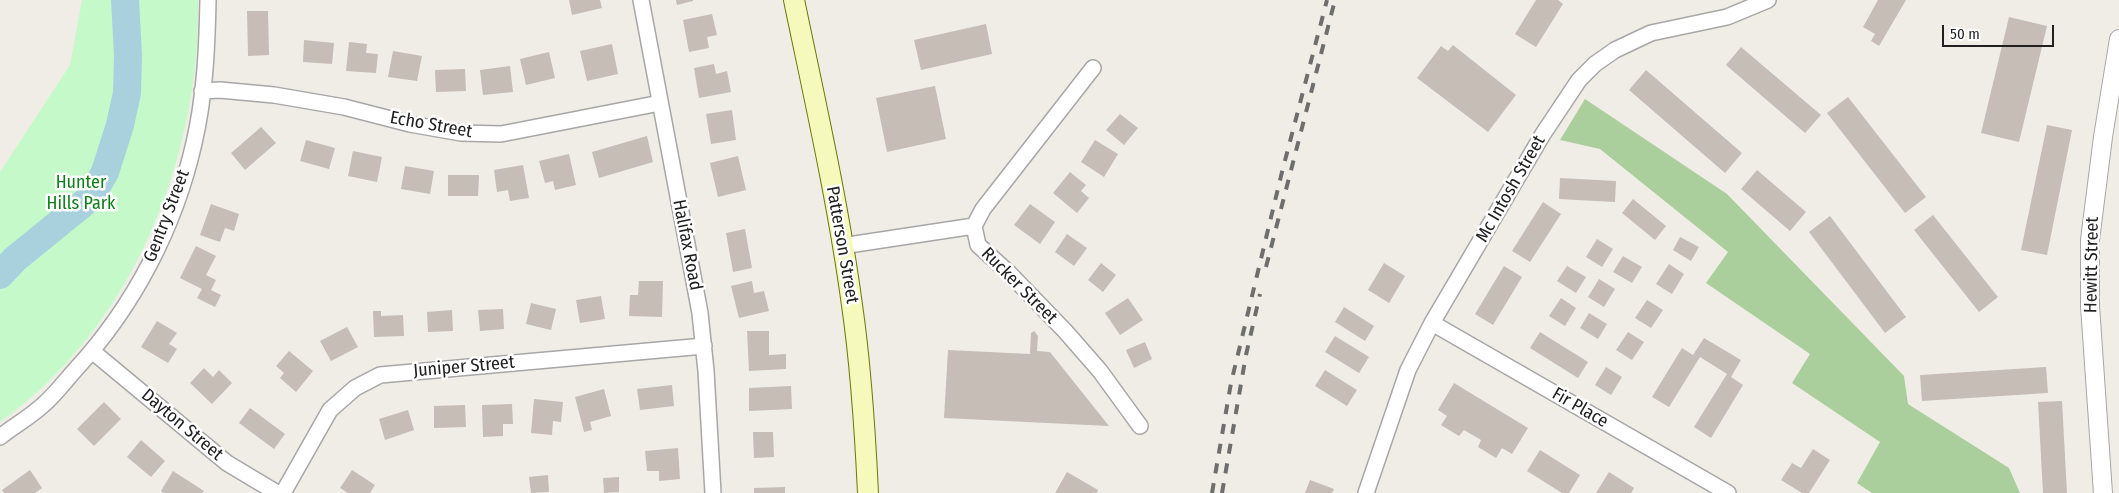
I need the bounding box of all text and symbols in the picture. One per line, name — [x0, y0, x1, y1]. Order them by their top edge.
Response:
scale bar — [1944, 15, 2056, 47]
text: 50 m — [1950, 25, 1980, 43]
street label: Echo Street — [388, 107, 474, 143]
street label: Mc Intosh Street — [1472, 132, 1550, 246]
street label: Gentry Street — [139, 167, 195, 265]
park label: Hunter Hills Park — [47, 172, 115, 214]
street label: Patterson Street — [821, 185, 863, 305]
street label: Halifax Road — [668, 198, 706, 292]
street label: Hewitt Street — [2080, 217, 2104, 313]
street label: Rucker Street — [976, 243, 1062, 329]
street label: Juniper Street — [412, 352, 516, 382]
street label: Fir Place — [1548, 383, 1612, 433]
street label: Dayton Street — [137, 385, 227, 465]

